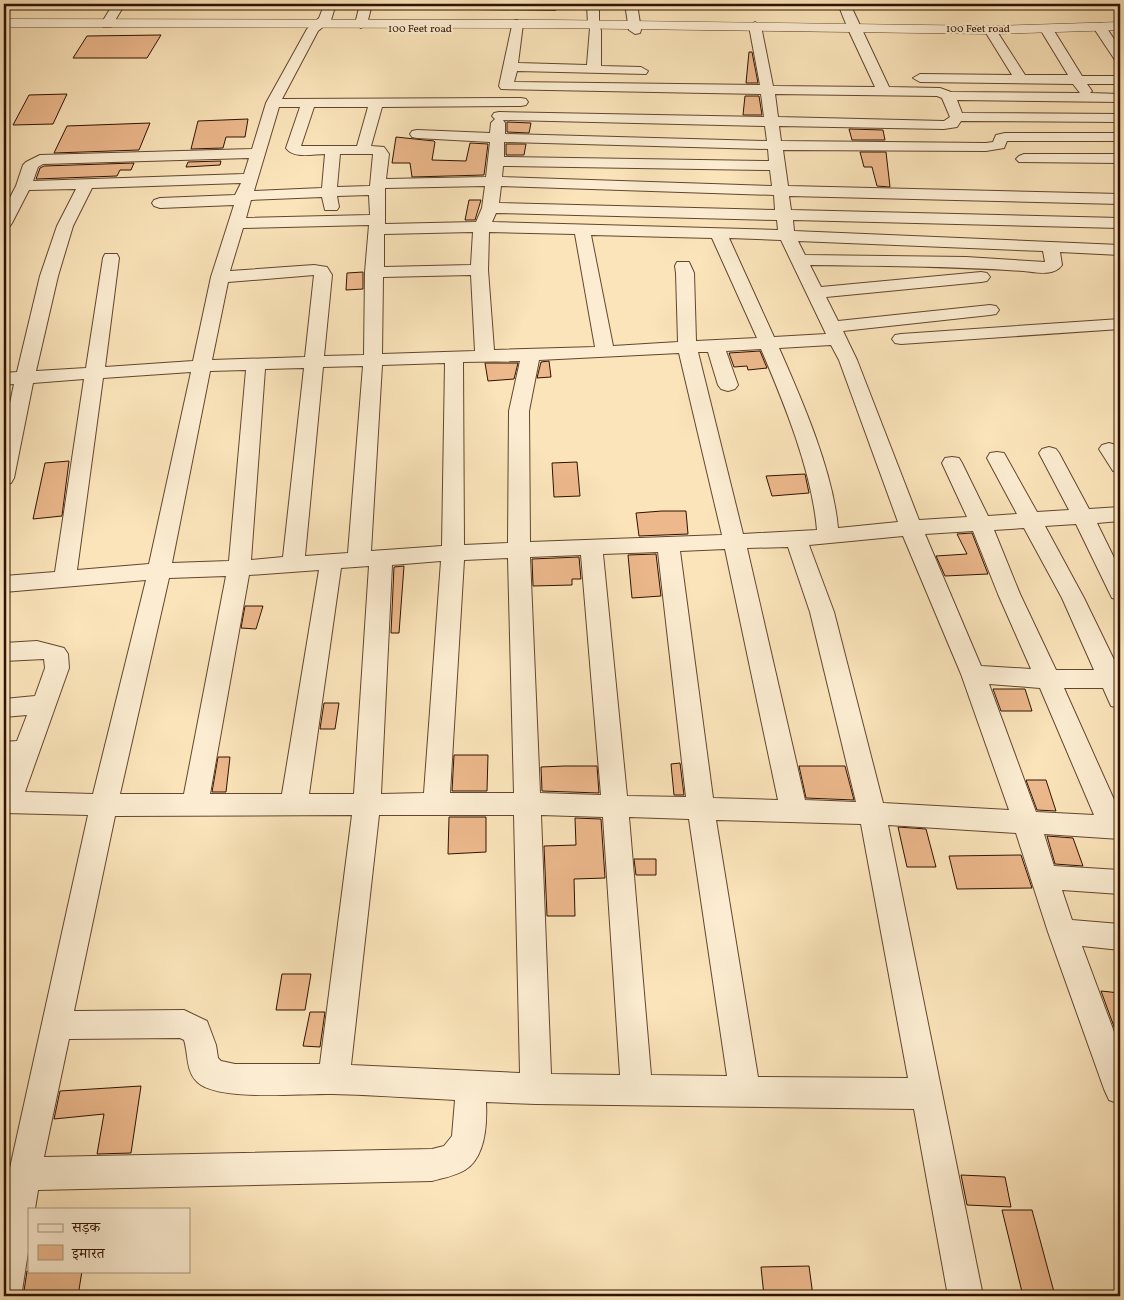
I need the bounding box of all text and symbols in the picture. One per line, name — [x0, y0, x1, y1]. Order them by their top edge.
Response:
street label: 100 Feet road — [388, 22, 452, 37]
street label: 100 Feet road — [946, 22, 1010, 37]
legend — [28, 1208, 190, 1272]
text: सड़क — [71, 1218, 101, 1239]
text: इमारत — [71, 1244, 106, 1265]

